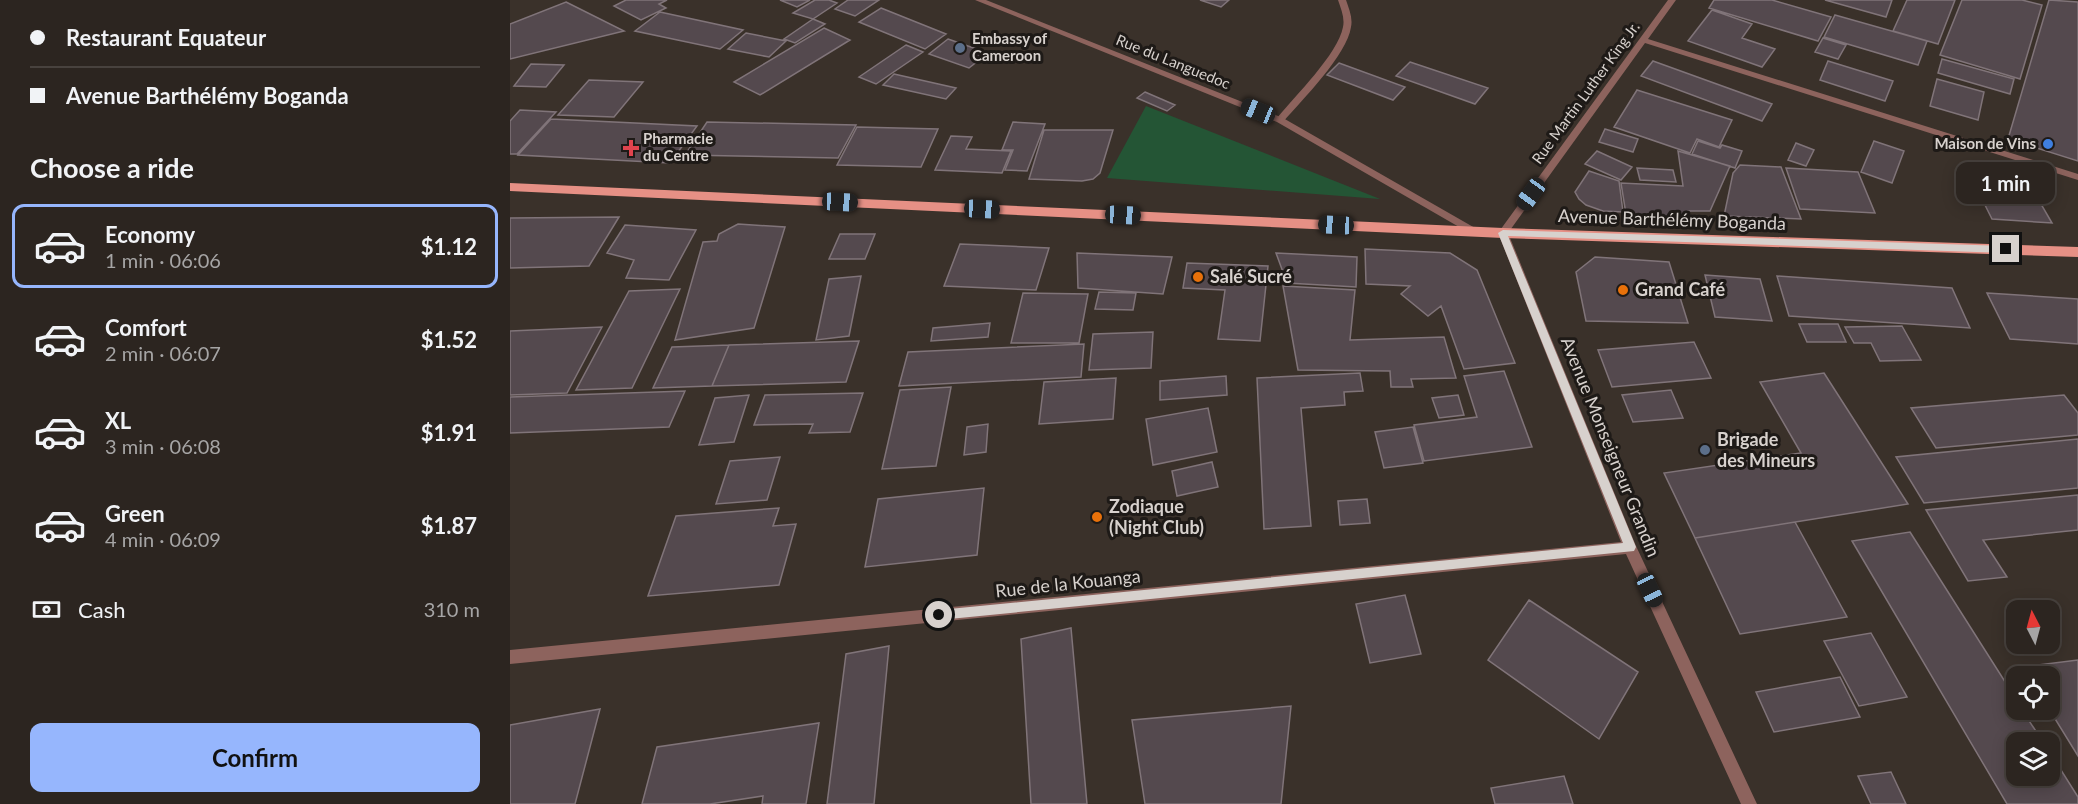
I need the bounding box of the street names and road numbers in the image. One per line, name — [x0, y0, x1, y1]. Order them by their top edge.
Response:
street label: Rue Martin Luther King Jr. — [1528, 18, 1643, 167]
street label: Rue du Languedoc — [1114, 30, 1233, 92]
street label: Avenue Barthélémy Boganda — [1558, 204, 1786, 234]
street label: Avenue Monseigneur Grandin — [1557, 334, 1665, 560]
street label: Rue de la Kouanga — [994, 564, 1142, 602]

